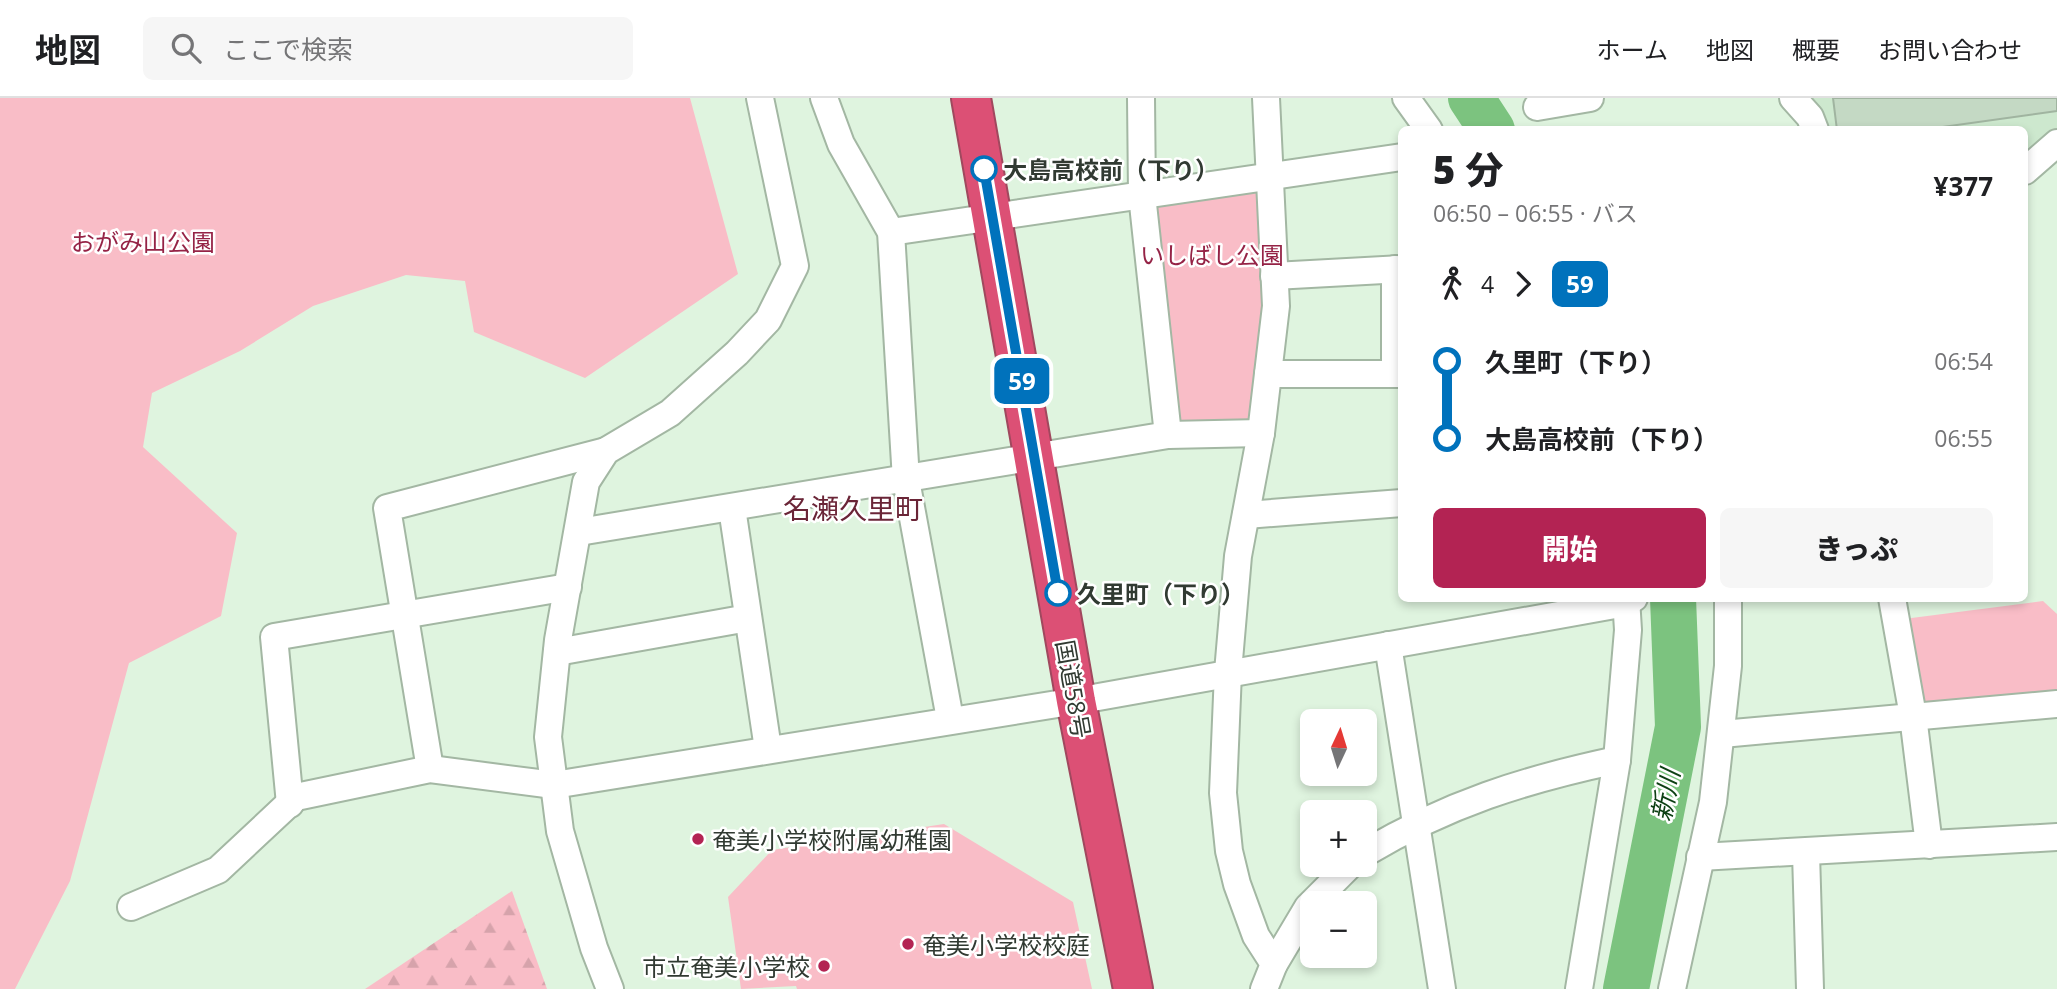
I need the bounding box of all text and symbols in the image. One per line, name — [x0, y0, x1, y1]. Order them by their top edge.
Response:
search box — [143, 17, 633, 80]
text: 地図 — [35, 27, 101, 72]
icon: search — [167, 29, 205, 67]
text: ここで検索 — [223, 31, 353, 67]
text: ホーム — [1597, 33, 1668, 66]
text: 地図 — [1706, 33, 1754, 66]
text: 概要 — [1792, 33, 1840, 66]
text: お問い合わせ — [1878, 33, 2022, 66]
text: 5 分 — [1433, 143, 1503, 195]
place label: 大島高校前（下り） — [1003, 153, 1219, 186]
marker: 大島高校前（下り） — [971, 156, 997, 182]
text: ¥377 — [1934, 168, 1993, 204]
text: 06:50 – 06:55 · バス — [1433, 197, 1638, 229]
park label: おがみ山公園 — [71, 225, 215, 258]
park label: いしばし公園 — [1140, 238, 1284, 271]
icon: walk — [1433, 265, 1471, 303]
icon: forward — [1504, 265, 1542, 303]
text: 59 — [1566, 267, 1594, 300]
text: 4 — [1481, 268, 1494, 300]
text: 久里町（下り） — [1485, 344, 1667, 380]
text: 06:54 — [1934, 345, 1993, 377]
line badge: 59 — [990, 358, 1054, 404]
text: 59 — [1008, 364, 1036, 397]
text: 大島高校前（下り） — [1485, 421, 1719, 457]
text: 06:55 — [1934, 422, 1993, 454]
district label: 名瀬久里町 — [783, 489, 923, 527]
button: 開始 — [1433, 508, 1706, 588]
button: きっぷ — [1720, 508, 1993, 588]
place label: 久里町（下り） — [1077, 577, 1245, 610]
marker: 久里町（下り） — [1045, 580, 1071, 606]
street label: 国道58号 — [1049, 637, 1099, 741]
north arrow — [1300, 709, 1377, 786]
map controls — [1300, 709, 1377, 968]
water label: 新川 — [1642, 763, 1688, 824]
button: + — [1300, 800, 1377, 877]
place label: 奄美小学校附属幼稚園 — [712, 823, 952, 856]
marker: 奄美小学校附属幼稚園 — [690, 831, 706, 847]
button: − — [1300, 891, 1377, 968]
place label: 奄美小学校校庭 — [922, 928, 1090, 961]
marker: 奄美小学校校庭 — [900, 936, 916, 952]
place label: 市立奄美小学校 — [642, 950, 810, 983]
marker: 市立奄美小学校 — [816, 958, 832, 974]

